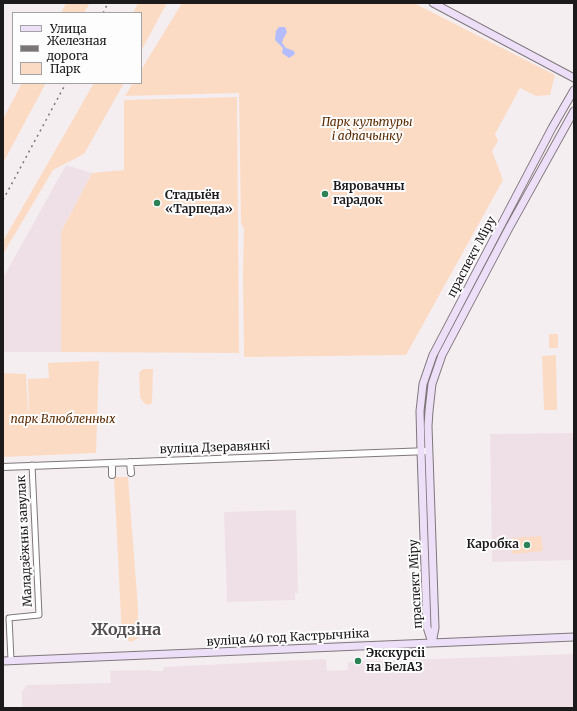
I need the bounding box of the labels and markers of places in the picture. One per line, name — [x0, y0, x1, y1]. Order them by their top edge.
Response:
place label: Вяровачны гарадок — [333, 180, 405, 208]
place label: Стадыён «Тарпеда» — [165, 189, 233, 217]
marker: Вяровачны гарадок — [320, 189, 330, 199]
marker: Стадыён «Тарпеда» — [152, 198, 162, 208]
place label: Каробка — [467, 538, 519, 552]
marker: Каробка — [522, 540, 532, 550]
place label: Экскурсіі на БелАЗ — [366, 647, 425, 675]
marker: Экскурсіі на БелАЗ — [353, 656, 363, 666]

